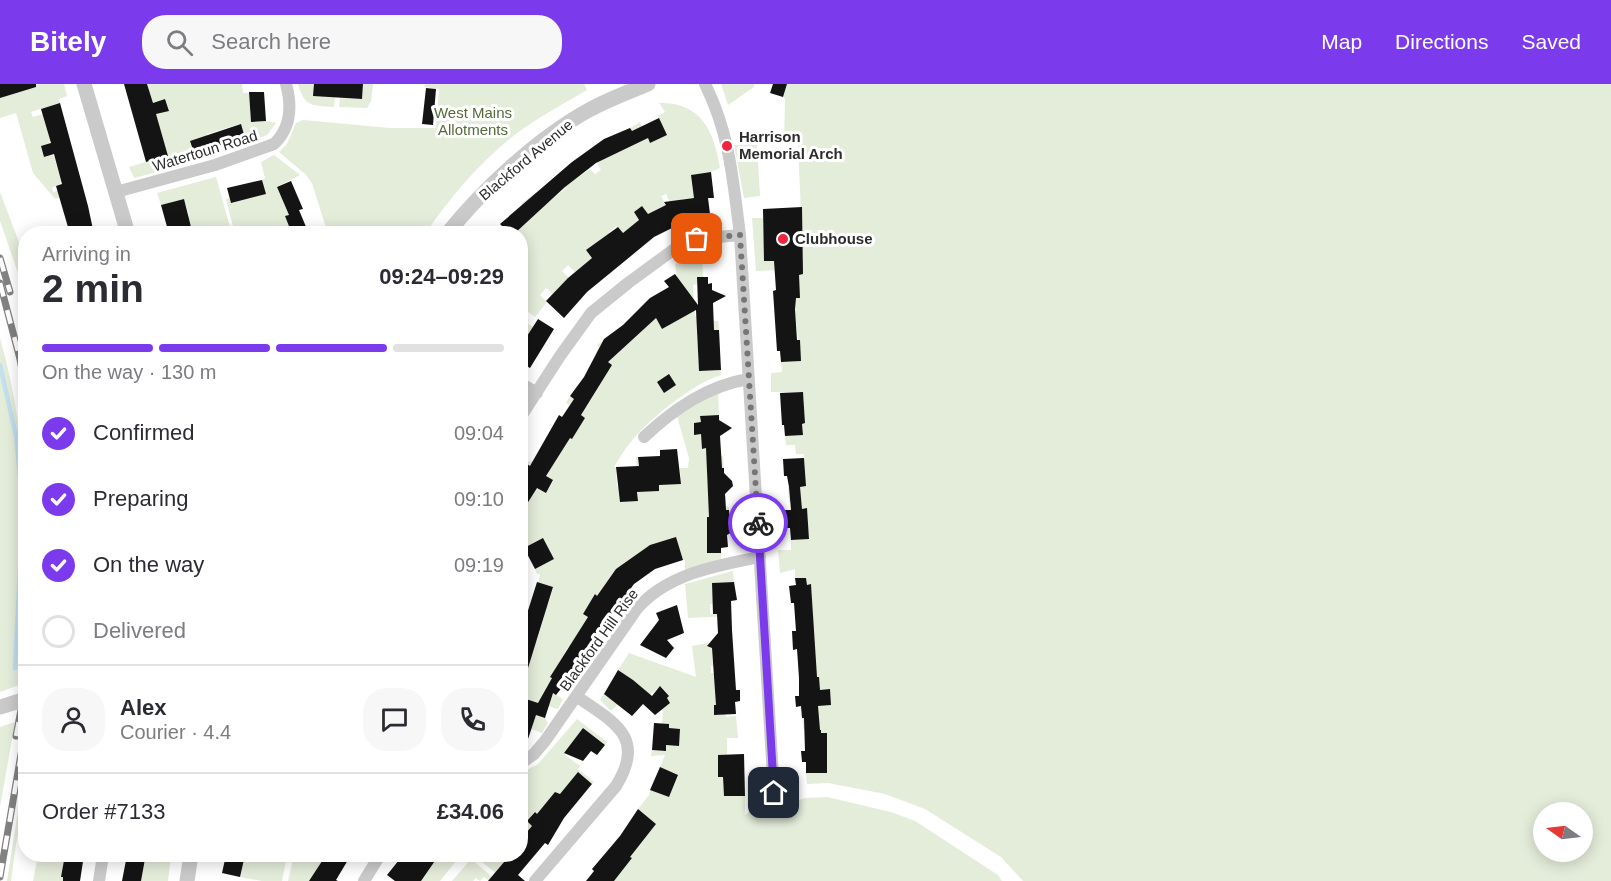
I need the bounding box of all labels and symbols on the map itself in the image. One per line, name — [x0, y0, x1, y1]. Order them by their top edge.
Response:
park label: West Mains Allotments — [434, 104, 512, 138]
street label: Blackford Avenue — [476, 116, 576, 204]
street label: Watertoun Road — [150, 127, 259, 175]
place label: Harrison Memorial Arch — [739, 128, 843, 162]
marker: Harrison Memorial Arch — [720, 139, 734, 153]
pin — [671, 213, 722, 264]
place label: Clubhouse — [795, 230, 873, 247]
marker: Clubhouse — [776, 232, 790, 246]
courier — [728, 493, 788, 553]
street label: Blackford Hill Rise — [556, 585, 641, 694]
pin — [748, 767, 799, 818]
north arrow — [1533, 802, 1593, 862]

